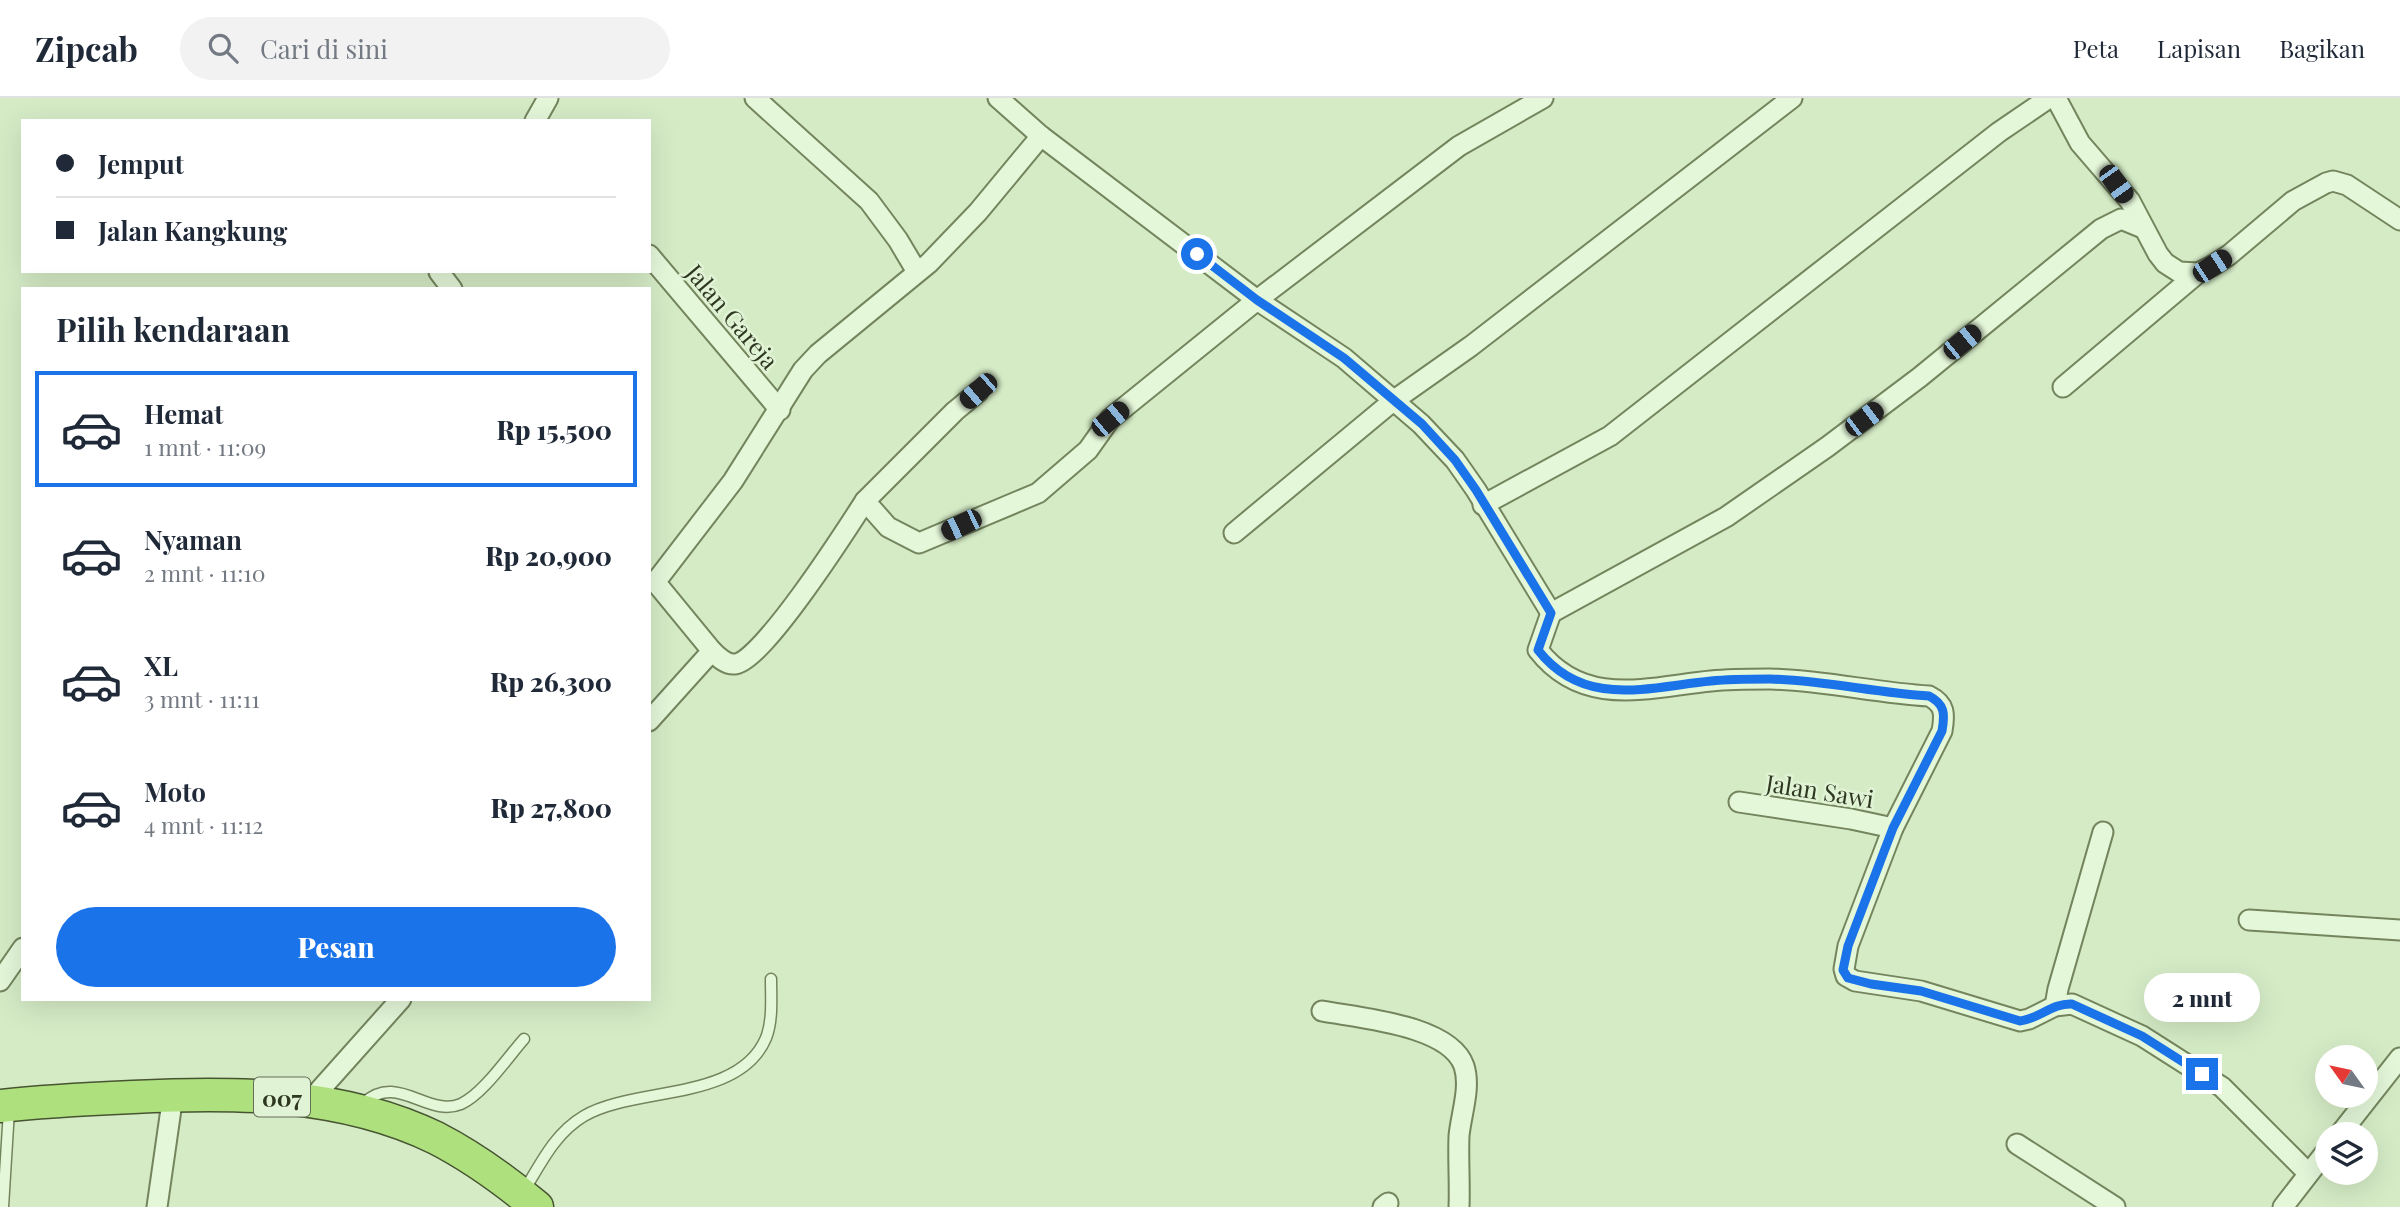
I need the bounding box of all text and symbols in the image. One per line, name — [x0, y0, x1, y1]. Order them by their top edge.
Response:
search box — [180, 17, 670, 80]
text: Zipcab — [35, 26, 138, 70]
icon: search — [204, 29, 242, 67]
text: Cari di sini — [260, 31, 388, 66]
text: Peta — [2073, 32, 2119, 64]
text: Lapisan — [2157, 32, 2241, 64]
text: Bagikan — [2279, 32, 2365, 64]
text: Jemput — [98, 146, 184, 181]
car — [2096, 161, 2137, 207]
text: Jalan Kangkung — [98, 213, 287, 248]
route start — [1181, 238, 1213, 270]
car — [2189, 246, 2236, 286]
street label: Jalan Gareja — [679, 256, 786, 375]
text: Pilih kendaraan — [56, 307, 290, 350]
car — [1940, 321, 1985, 363]
car — [956, 369, 1001, 413]
text: Hemat — [144, 396, 223, 431]
car — [1088, 397, 1133, 441]
icon: car — [60, 398, 123, 461]
car — [1841, 398, 1888, 440]
text: Rp 15,500 — [497, 412, 612, 447]
text: 1 mnt · 11:09 — [144, 431, 266, 462]
car — [938, 506, 985, 544]
text: Nyaman — [144, 522, 242, 557]
icon: car — [60, 524, 123, 587]
text: Rp 20,900 — [485, 538, 612, 573]
text: 2 mnt · 11:10 — [144, 557, 266, 588]
text: XL — [144, 648, 178, 683]
icon: car — [60, 650, 123, 713]
text: Rp 26,300 — [490, 664, 612, 699]
text: 3 mnt · 11:11 — [144, 683, 260, 714]
street label: Jalan Sawi — [1763, 766, 1876, 814]
text: Moto — [144, 774, 206, 809]
icon: car — [60, 776, 123, 839]
text: Rp 27,800 — [491, 790, 612, 825]
text: 4 mnt · 11:12 — [144, 809, 263, 840]
button: Pesan — [56, 907, 616, 987]
callout: 2 mnt — [2144, 972, 2260, 1021]
text: 2 mnt — [2172, 982, 2232, 1013]
north arrow — [2315, 1045, 2378, 1108]
map controls — [2315, 1045, 2378, 1185]
route end — [2186, 1058, 2218, 1090]
road number: 007 — [254, 1078, 310, 1116]
button: layers — [2315, 1122, 2378, 1185]

